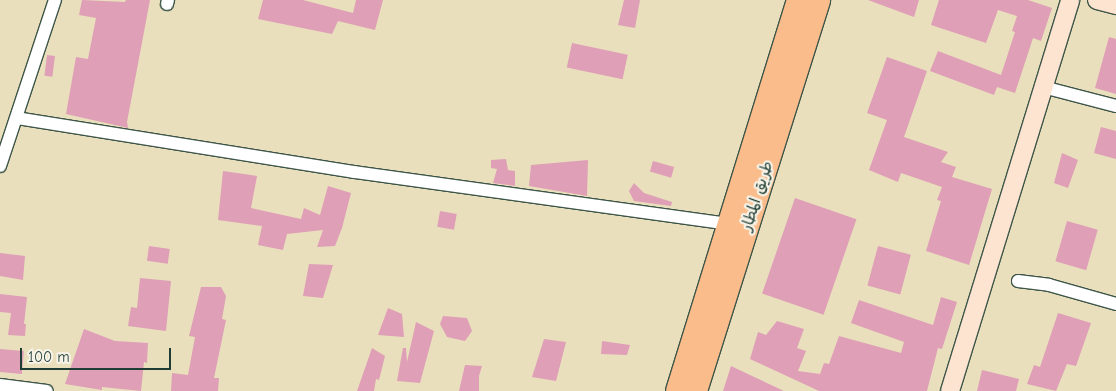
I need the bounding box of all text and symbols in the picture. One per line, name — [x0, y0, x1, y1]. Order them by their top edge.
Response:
street label: طريق المطار — [737, 159, 777, 233]
scale bar — [22, 338, 174, 370]
text: 100 m — [28, 348, 70, 366]

